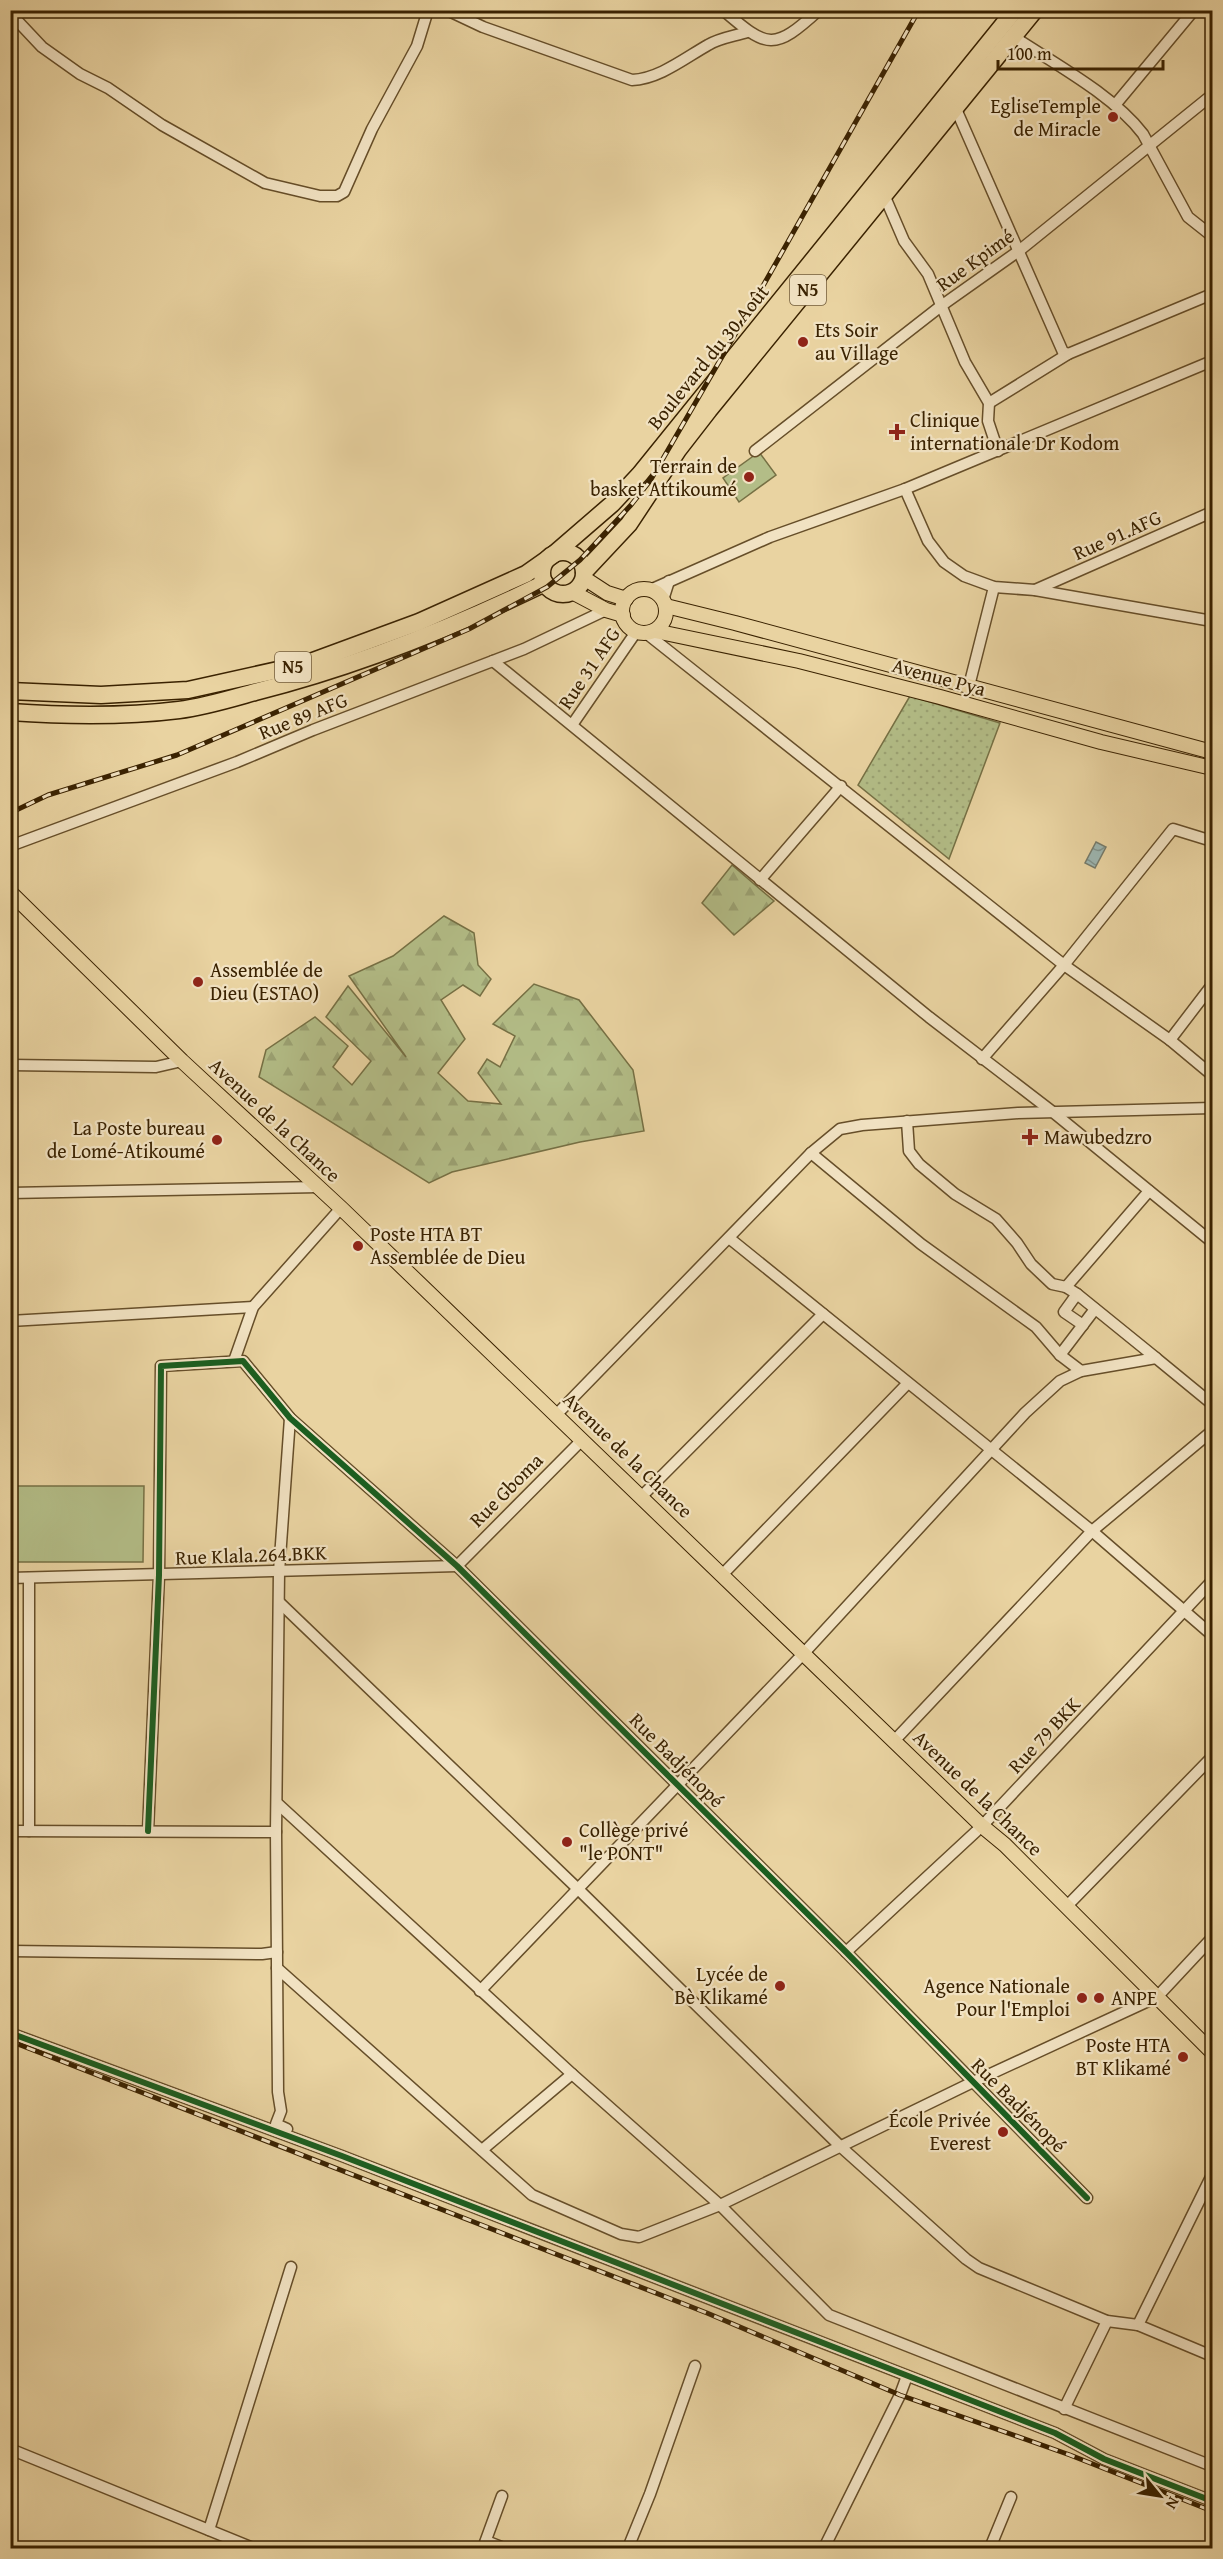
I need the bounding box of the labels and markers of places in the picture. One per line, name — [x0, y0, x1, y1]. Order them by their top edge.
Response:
place label: EgliseTemple de Miracle — [990, 91, 1101, 143]
marker: EgliseTemple de Miracle — [1106, 110, 1120, 124]
place label: Ets Soir au Village — [815, 315, 898, 367]
marker: Ets Soir au Village — [796, 335, 810, 349]
place label: Clinique internationale Dr Kodom — [910, 405, 1120, 457]
marker: Clinique internationale Dr Kodom — [888, 423, 906, 441]
place label: Terrain de basket Attikoumé — [590, 451, 737, 503]
marker: Terrain de basket Attikoumé — [742, 470, 756, 484]
place label: Assemblée de Dieu (ESTAO) — [210, 955, 323, 1007]
marker: Assemblée de Dieu (ESTAO) — [191, 975, 205, 989]
place label: La Poste bureau de Lomé-Atikoumé — [47, 1113, 205, 1165]
place label: Mawubedzro — [1044, 1122, 1152, 1151]
marker: Mawubedzro — [1021, 1128, 1039, 1146]
marker: La Poste bureau de Lomé-Atikoumé — [210, 1133, 224, 1147]
place label: Poste HTA BT Assemblée de Dieu — [370, 1219, 525, 1271]
marker: Poste HTA BT Assemblée de Dieu — [351, 1239, 365, 1253]
place label: Collège privé "le PONT" — [579, 1815, 688, 1867]
marker: Collège privé "le PONT" — [560, 1835, 574, 1849]
place label: Lycée de Bè Klikamé — [674, 1959, 768, 2011]
place label: Agence Nationale Pour l'Emploi — [924, 1971, 1070, 2023]
marker: Lycée de Bè Klikamé — [773, 1979, 787, 1993]
place label: ANPE — [1111, 1983, 1157, 2012]
marker: Agence Nationale Pour l'Emploi — [1075, 1991, 1089, 2005]
marker: ANPE — [1092, 1991, 1106, 2005]
place label: Poste HTA BT Klikamé — [1076, 2030, 1171, 2082]
marker: Poste HTA BT Klikamé — [1176, 2050, 1190, 2064]
place label: École Privée Everest — [889, 2105, 991, 2157]
marker: École Privée Everest — [996, 2125, 1010, 2139]

